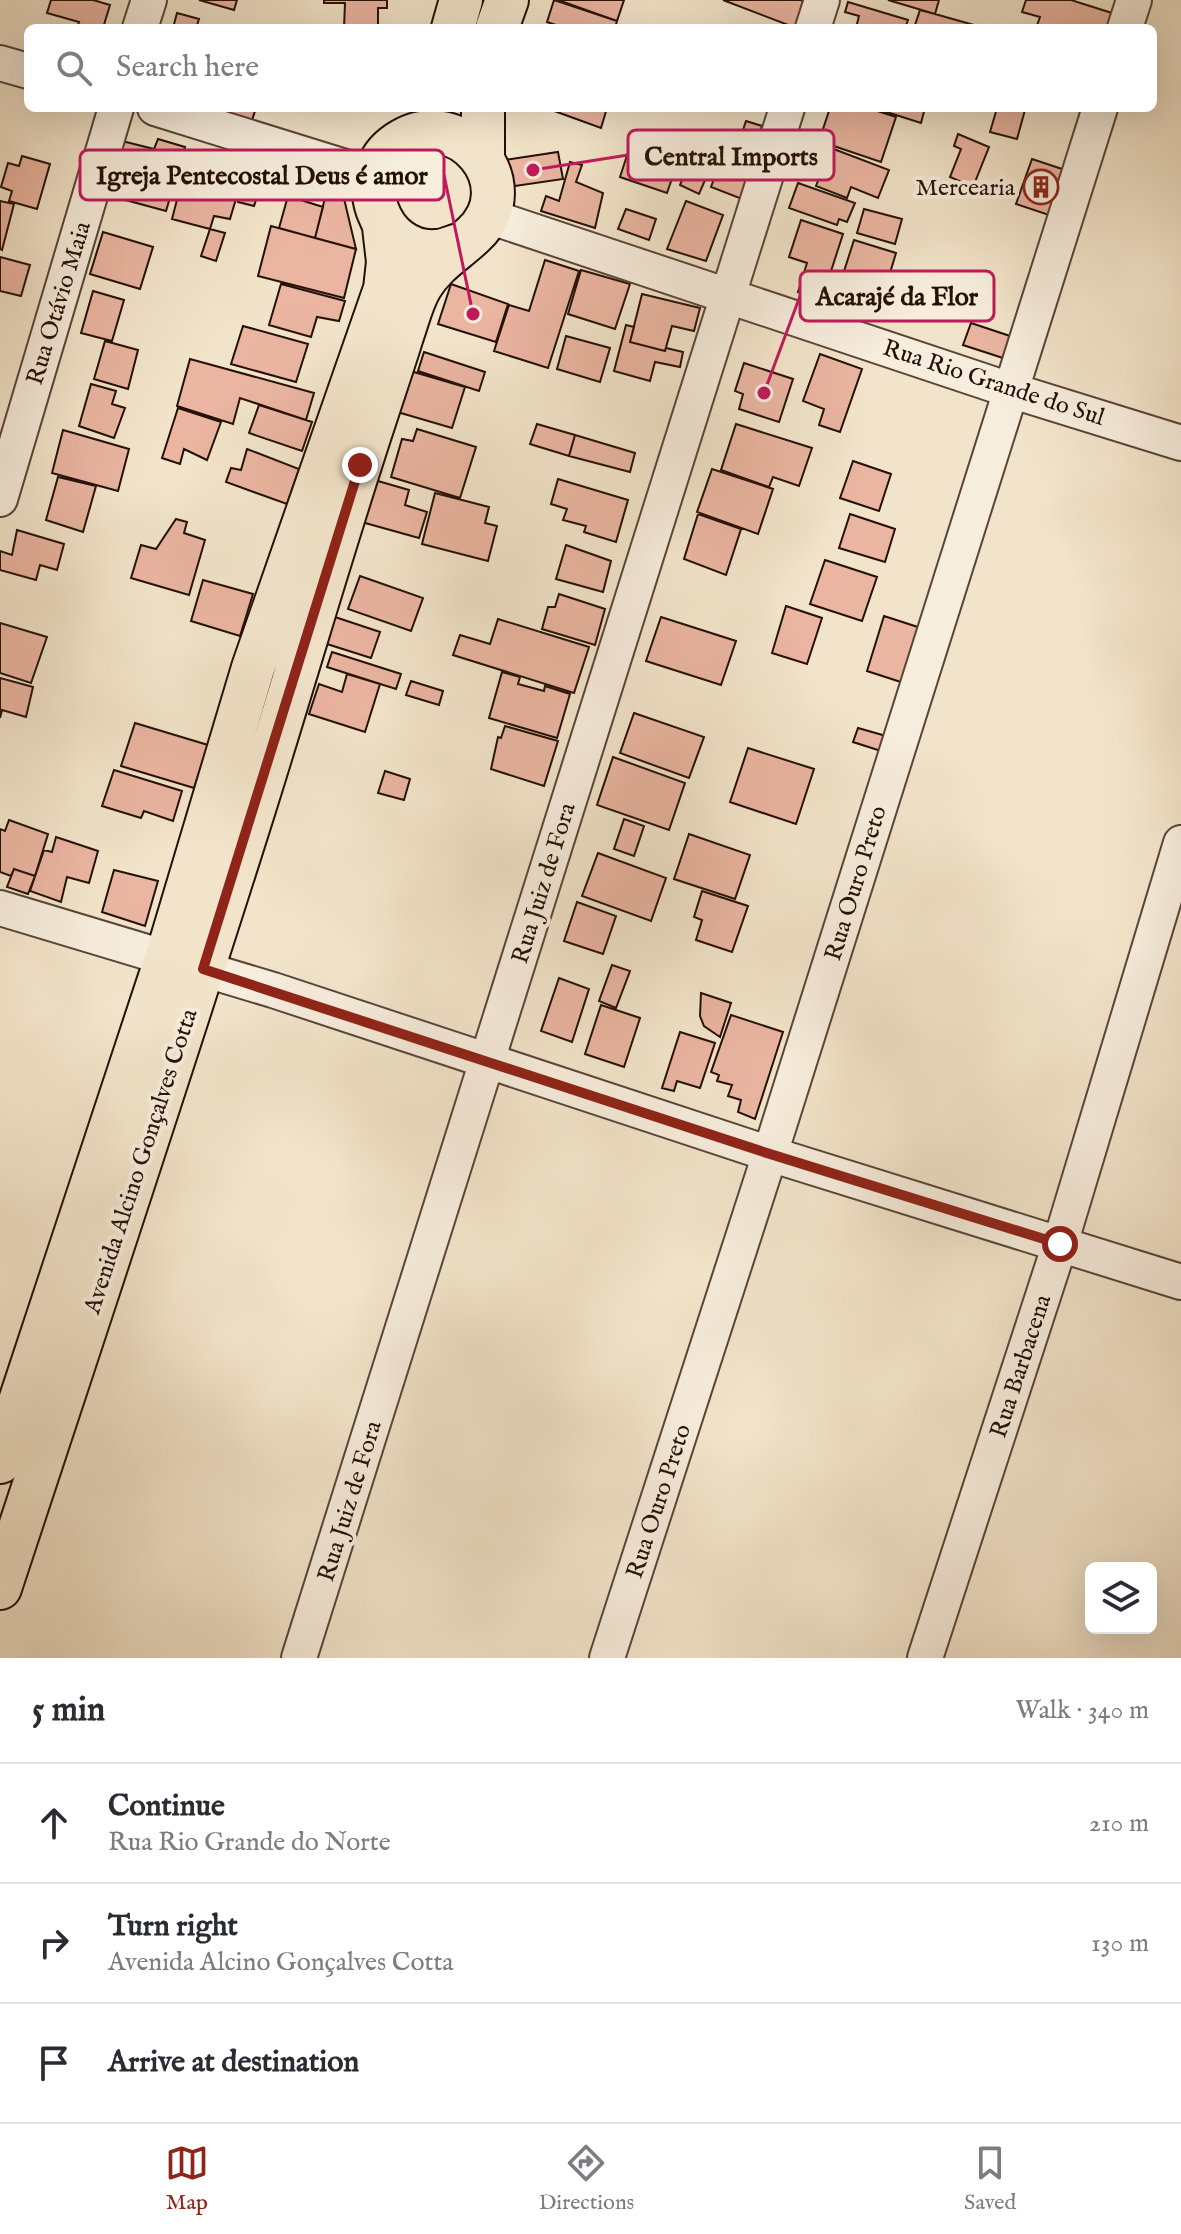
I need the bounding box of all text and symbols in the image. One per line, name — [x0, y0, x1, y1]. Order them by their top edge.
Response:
search box — [24, 24, 1157, 112]
icon: search — [52, 46, 96, 90]
text: Search here — [116, 49, 259, 87]
callout: Central Imports — [628, 130, 834, 180]
text: Central Imports — [644, 141, 818, 174]
callout: Igreja Pentecostal Deus é amor — [80, 150, 444, 200]
text: Igreja Pentecostal Deus é amor — [96, 160, 428, 193]
building icon: Mercearia — [1022, 168, 1060, 206]
place label: Mercearia — [916, 173, 1016, 204]
street label: Rua Otávio Maia — [20, 217, 99, 389]
callout: Acarajé da Flor — [800, 271, 994, 321]
text: Acarajé da Flor — [815, 281, 979, 314]
street label: Rua Rio Grande do Sul — [879, 333, 1109, 434]
route end — [342, 447, 378, 483]
street label: Rua Juiz de Fora — [505, 799, 584, 968]
street label: Rua Ouro Preto — [818, 802, 895, 965]
street label: Avenida Alcino Gonçalves Cotta — [77, 1004, 206, 1319]
route start — [1042, 1226, 1078, 1262]
street label: Rua Barbacena — [984, 1290, 1059, 1442]
street label: Rua Juiz de Fora — [311, 1417, 390, 1586]
street label: Rua Ouro Preto — [620, 1420, 699, 1582]
map controls — [1085, 1562, 1157, 1634]
button: layers — [1085, 1562, 1157, 1634]
text: 5 min — [32, 1689, 105, 1732]
text: Walk · 340 m — [1015, 1694, 1149, 1727]
text: Continue — [108, 1788, 225, 1826]
icon: ahead — [32, 1801, 76, 1845]
text: 210 m — [1089, 1807, 1149, 1840]
text: Rua Rio Grande do Norte — [108, 1826, 391, 1859]
text: Turn right — [108, 1908, 238, 1946]
icon: right — [32, 1921, 76, 1965]
text: 130 m — [1091, 1927, 1149, 1960]
text: Avenida Alcino Gonçalves Cotta — [108, 1946, 454, 1979]
icon: arrive — [32, 2041, 76, 2085]
text: Arrive at destination — [108, 2044, 359, 2082]
tab: Map — [165, 2141, 209, 2217]
tab: Directions — [539, 2141, 634, 2217]
tab: Saved — [964, 2141, 1016, 2217]

